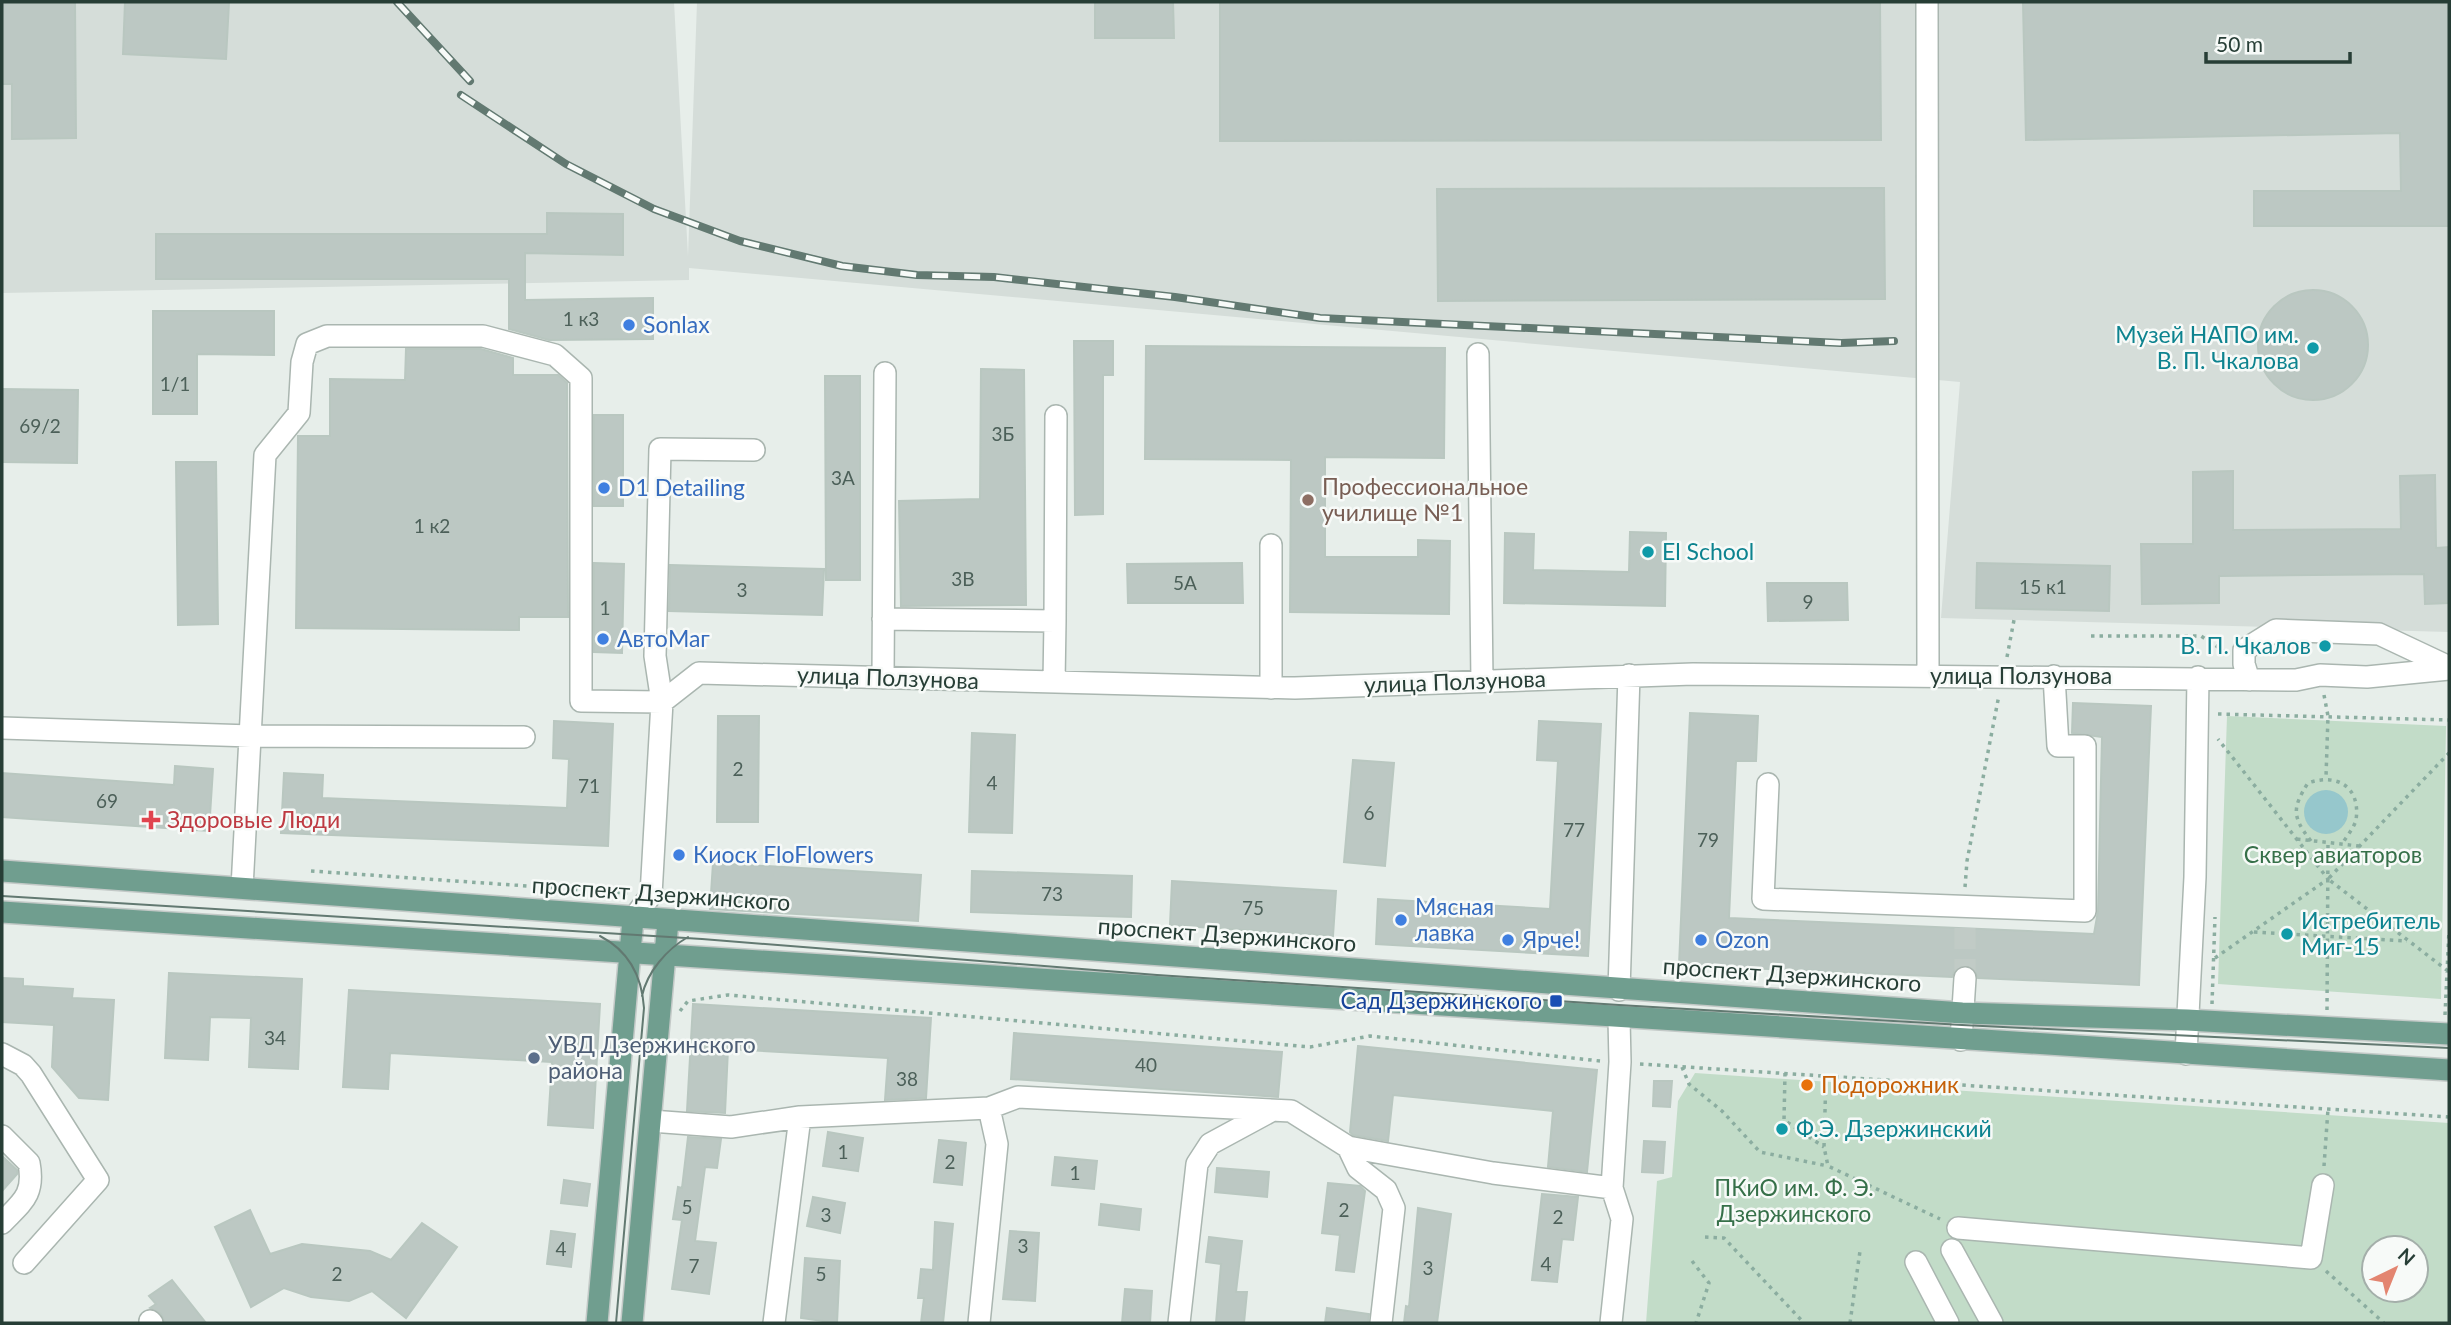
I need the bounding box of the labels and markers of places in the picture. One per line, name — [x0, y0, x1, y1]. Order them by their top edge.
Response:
place label: Sonlax — [643, 310, 710, 338]
marker: Sonlax — [621, 317, 637, 333]
place label: Музей НАПО им. В. П. Чкалова — [2115, 320, 2299, 374]
marker: Музей НАПО им. В. П. Чкалова — [2305, 340, 2321, 356]
place label: Профессиональное училище №1 — [1322, 472, 1528, 526]
place label: D1 Detailing — [618, 473, 745, 501]
marker: D1 Detailing — [596, 480, 612, 496]
marker: Профессиональное училище №1 — [1300, 492, 1316, 508]
place label: El School — [1662, 537, 1754, 565]
marker: El School — [1640, 544, 1656, 560]
place label: АвтоМаг — [617, 624, 710, 652]
marker: АвтоМаг — [595, 631, 611, 647]
place label: В. П. Чкалов — [2180, 631, 2311, 659]
marker: В. П. Чкалов — [2317, 638, 2333, 654]
place label: Здоровые Люди — [167, 805, 340, 833]
marker: Здоровые Люди — [141, 810, 161, 830]
place label: Киоск FloFlowers — [693, 840, 874, 868]
marker: Киоск FloFlowers — [671, 847, 687, 863]
place label: Мясная лавка — [1415, 892, 1494, 946]
place label: Истребитель Миг-15 — [2301, 906, 2440, 960]
marker: Мясная лавка — [1393, 912, 1409, 928]
place label: Ярче! — [1521, 925, 1580, 953]
place label: Ozon — [1715, 925, 1769, 953]
marker: Истребитель Миг-15 — [2279, 926, 2295, 942]
marker: Ярче! — [1500, 932, 1516, 948]
marker: Ozon — [1693, 932, 1709, 948]
place label: Сад Дзержинского — [1340, 986, 1542, 1014]
marker: Сад Дзержинского — [1548, 993, 1564, 1009]
place label: УВД Дзержинского района — [548, 1030, 756, 1084]
marker: УВД Дзержинского района — [526, 1050, 542, 1066]
place label: Подорожник — [1821, 1070, 1959, 1098]
marker: Подорожник — [1799, 1077, 1815, 1093]
place label: Ф.Э. Дзержинский — [1796, 1114, 1992, 1142]
marker: Ф.Э. Дзержинский — [1774, 1121, 1790, 1137]

